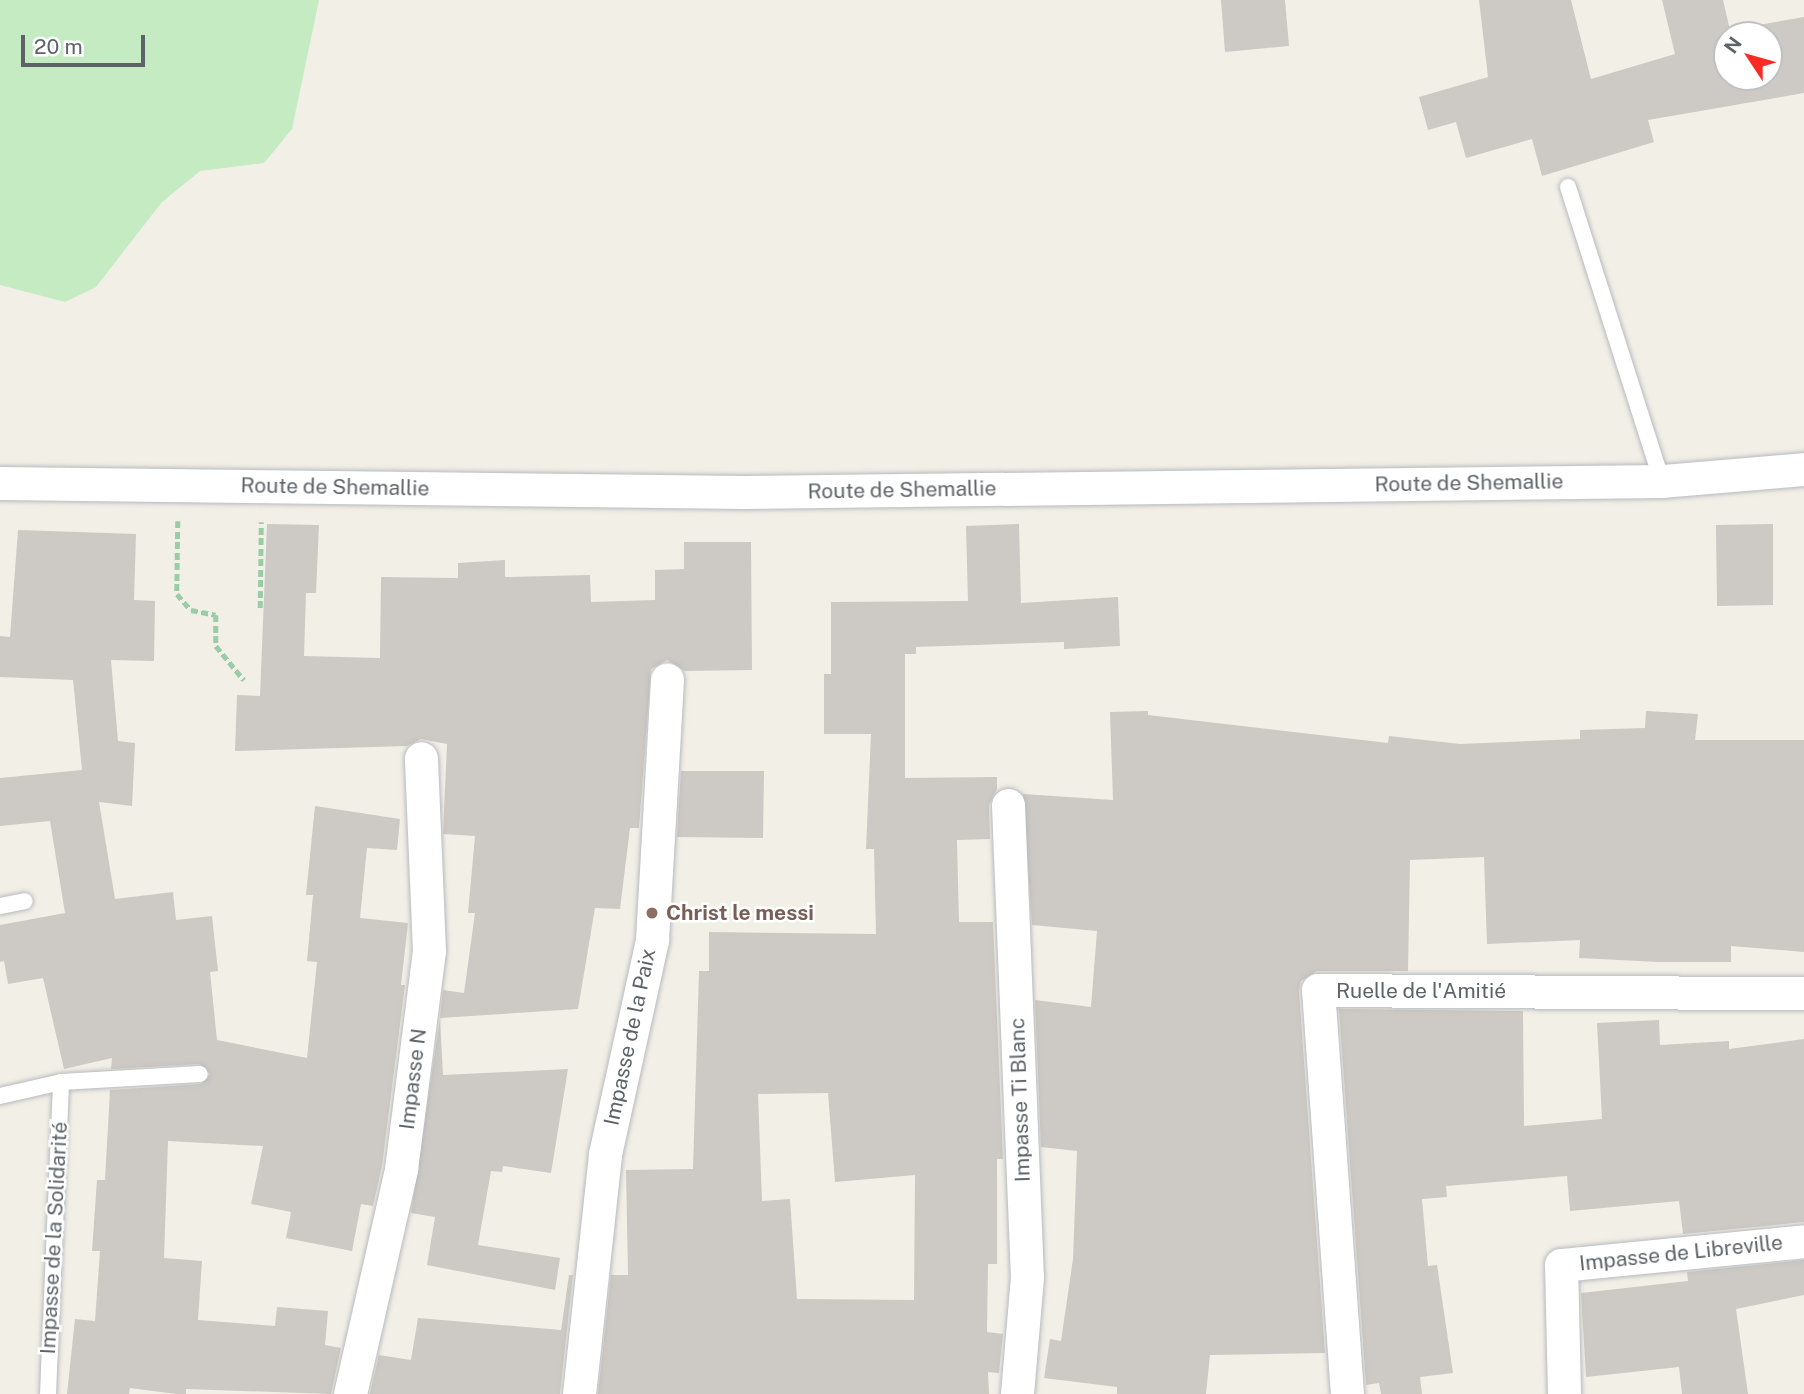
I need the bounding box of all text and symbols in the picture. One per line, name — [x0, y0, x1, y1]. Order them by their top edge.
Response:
scale bar — [24, 21, 149, 65]
north arrow — [1713, 21, 1783, 91]
text: N — [1719, 32, 1746, 57]
text: 20 m — [34, 34, 83, 59]
street label: Route de Shemallie — [1374, 469, 1564, 497]
street label: Route de Shemallie — [240, 473, 430, 501]
street label: Route de Shemallie — [807, 476, 997, 504]
place label: Christ le messi — [666, 900, 814, 926]
marker: Christ le messi — [644, 905, 660, 921]
street label: Impasse de la Paix — [599, 946, 661, 1128]
street label: Ruelle de l'Amitié — [1336, 978, 1506, 1004]
street label: Impasse Ti Blanc — [1005, 1017, 1035, 1183]
street label: Impasse N — [394, 1027, 432, 1131]
street label: Impasse de la Solidarité — [35, 1121, 73, 1355]
street label: Impasse de Libreville — [1578, 1230, 1784, 1276]

